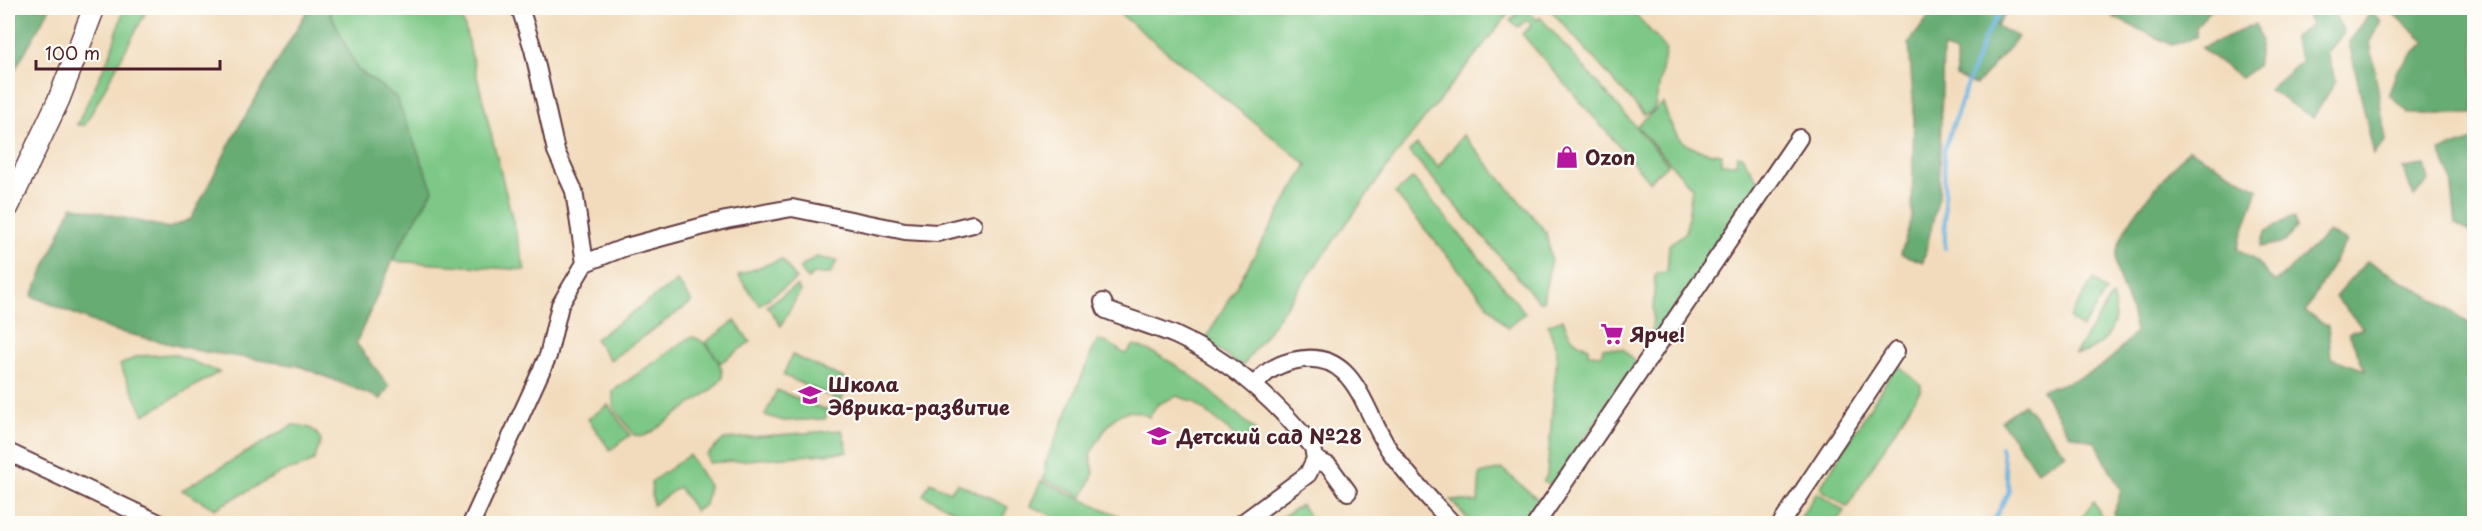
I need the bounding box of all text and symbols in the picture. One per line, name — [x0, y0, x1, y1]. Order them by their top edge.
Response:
scale bar — [36, 33, 220, 71]
text: 100 m — [45, 39, 100, 66]
place label: Ozon — [1585, 142, 1635, 172]
shop icon: Ozon — [1554, 144, 1580, 170]
place label: Ярче! — [1629, 319, 1685, 349]
supermarket icon: Ярче! — [1599, 321, 1625, 347]
place label: Школа Эврика-развитие — [828, 369, 1010, 422]
school or university icon: Школа Эврика-развитие — [797, 382, 823, 408]
place label: Детский сад №28 — [1176, 421, 1362, 451]
school or university icon: Детский сад №28 — [1146, 423, 1172, 449]

